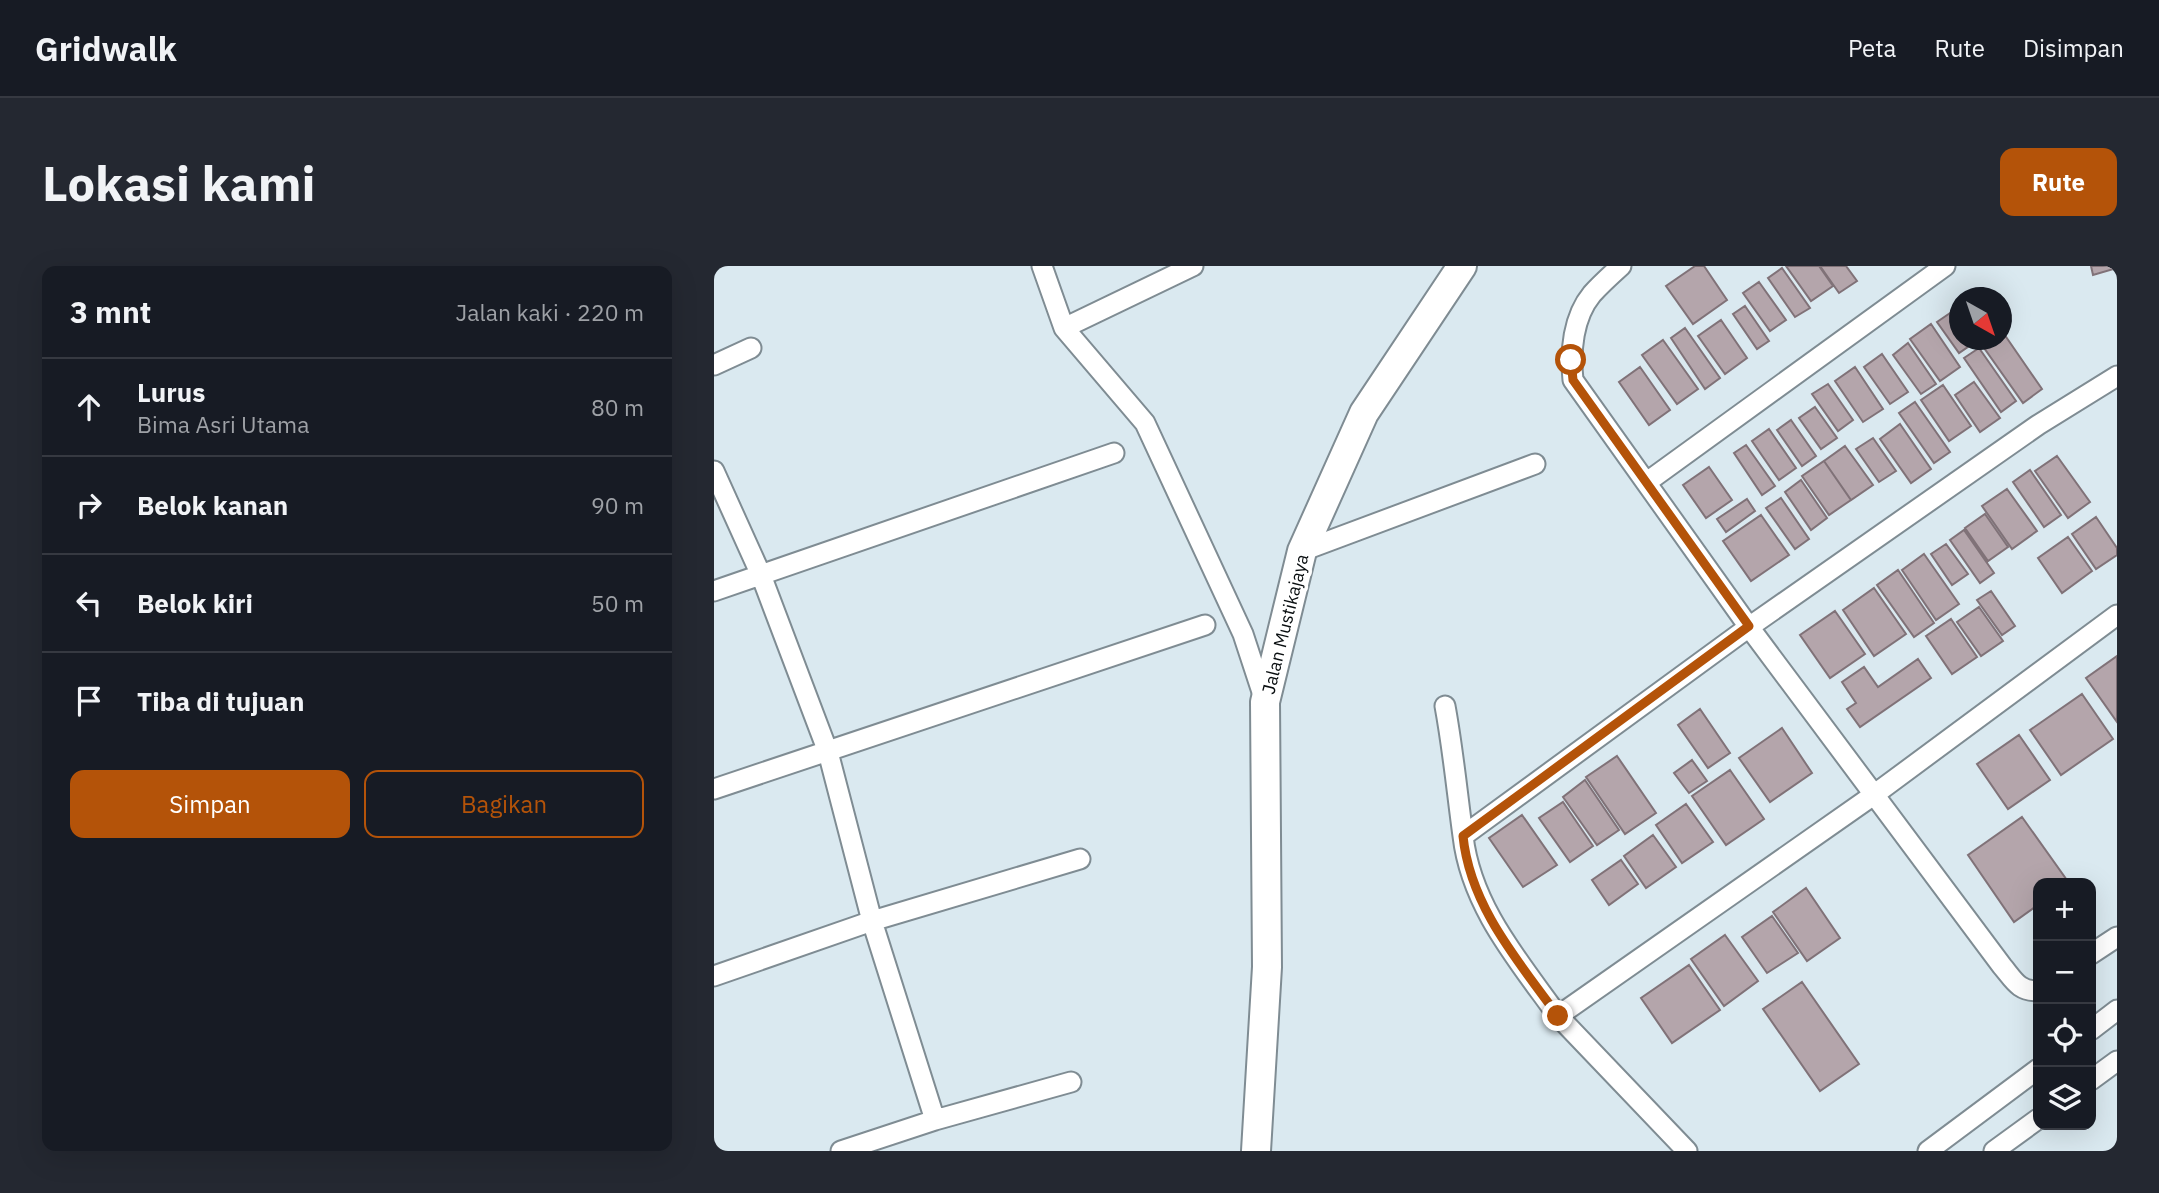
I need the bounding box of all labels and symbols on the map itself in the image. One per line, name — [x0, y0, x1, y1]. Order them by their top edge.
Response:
north arrow — [1949, 287, 2012, 350]
route start — [1555, 344, 1586, 375]
street label: Jalan Mustikajaya — [1256, 551, 1314, 696]
route end — [1542, 1000, 1573, 1031]

